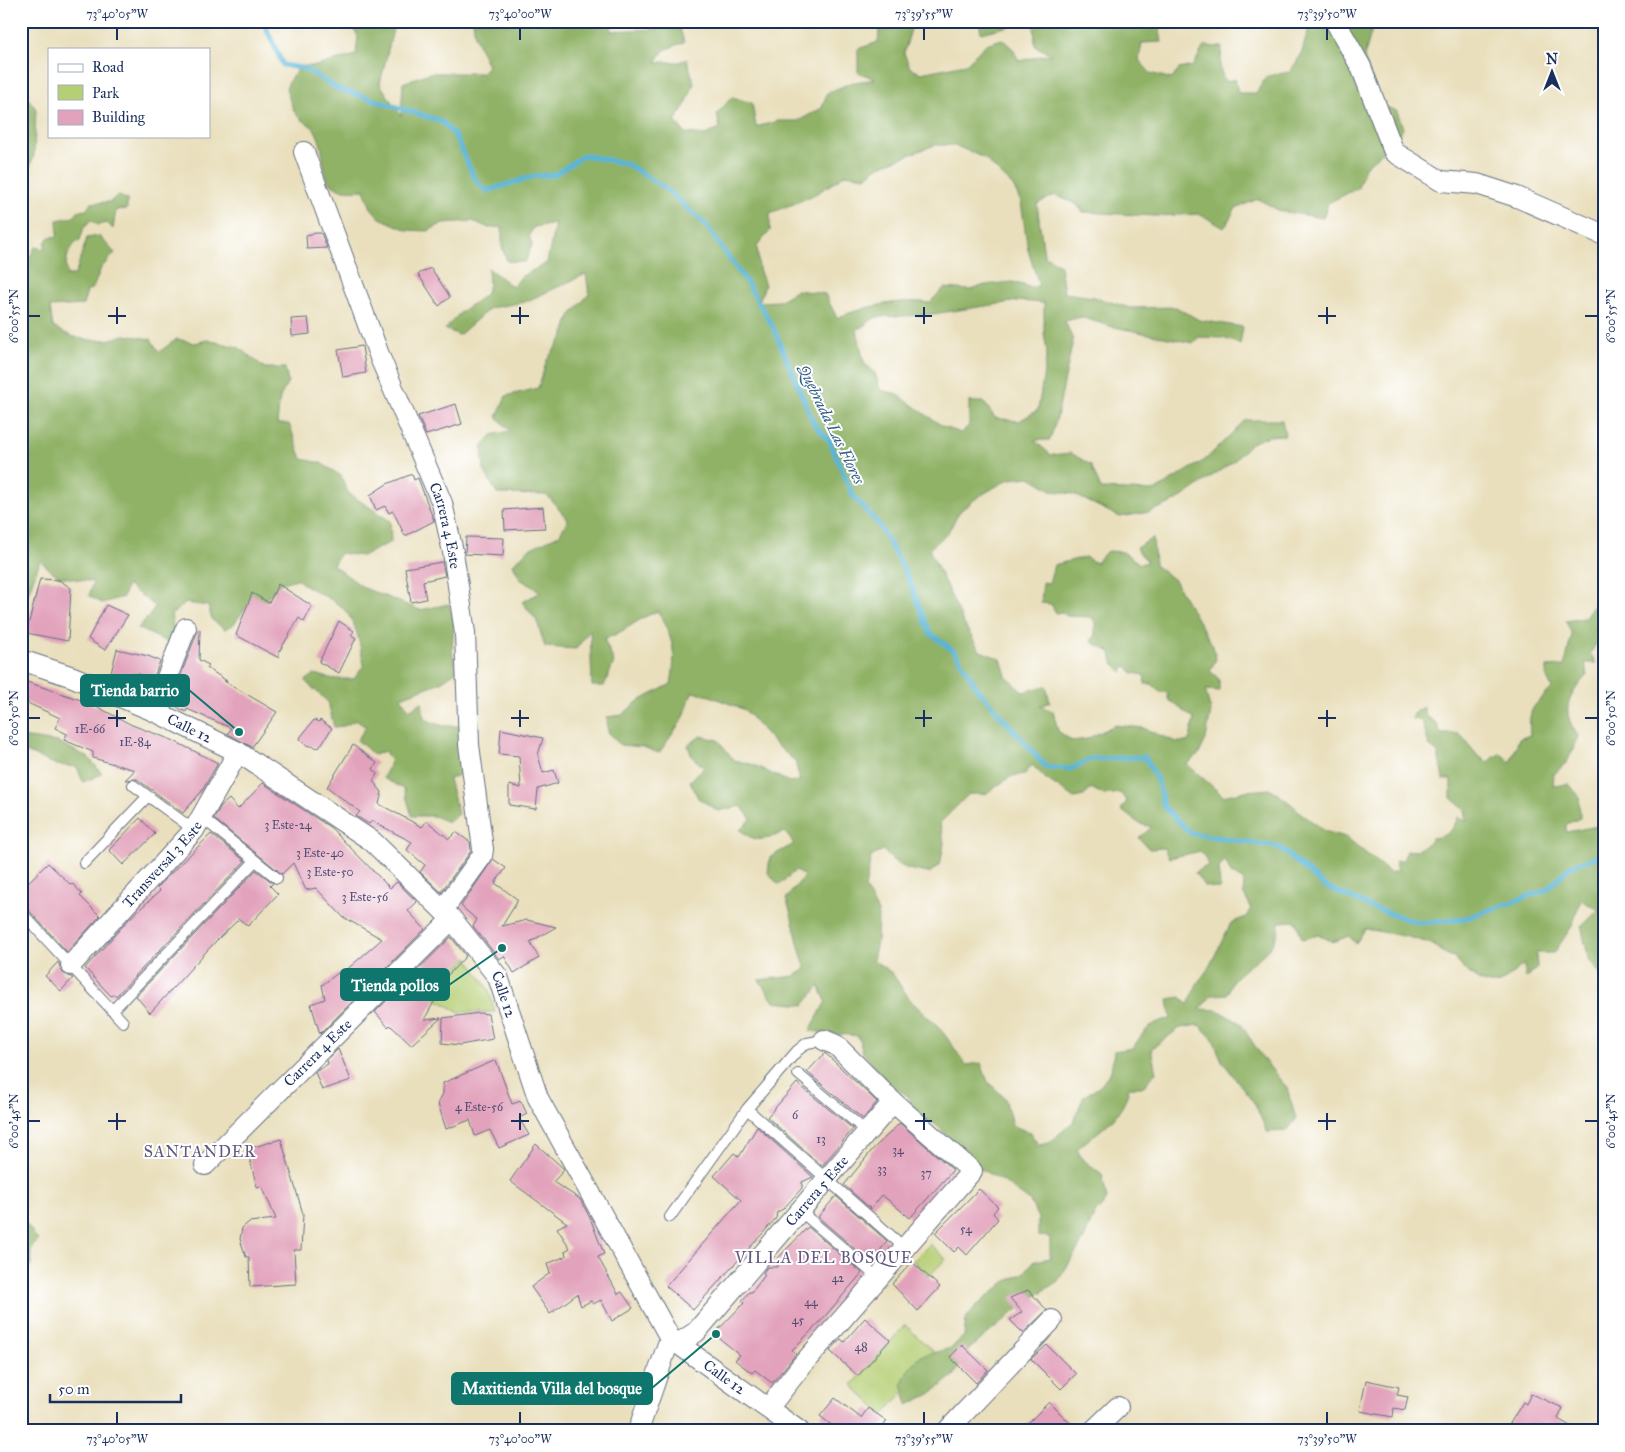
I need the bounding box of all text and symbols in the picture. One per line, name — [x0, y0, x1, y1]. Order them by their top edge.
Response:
text: 73°40'05"W — [86, 7, 148, 21]
text: 73°40'00"W — [488, 7, 552, 21]
text: 73°39'55"W — [895, 7, 954, 21]
text: 73°39'50"W — [1297, 7, 1357, 21]
legend — [48, 48, 210, 138]
north arrow — [1528, 48, 1578, 98]
text: N — [1546, 51, 1558, 68]
text: Road — [92, 58, 124, 76]
text: Park — [92, 84, 119, 102]
text: Building — [92, 108, 146, 126]
text: 6°00'55"N — [7, 289, 21, 343]
text: 6°00'55"N — [1604, 289, 1618, 343]
water label: Quebrada Las Flores — [794, 360, 869, 487]
street label: Carrera 4 Este — [425, 480, 464, 570]
callout: Tienda barrio — [81, 675, 189, 706]
text: Tienda barrio — [90, 681, 179, 700]
text: 6°00'50"N — [7, 690, 21, 746]
text: 6°00'50"N — [1604, 690, 1618, 746]
street label: Calle 12 — [164, 710, 215, 747]
house number: 1E-66 — [75, 722, 106, 736]
house number: 1E-84 — [119, 735, 151, 749]
street label: Transversal 3 Este — [119, 818, 206, 911]
house number: 3 Este-24 — [264, 818, 312, 832]
house number: 3 Este-40 — [296, 846, 344, 860]
house number: 3 Este-50 — [306, 865, 354, 879]
house number: 3 Este-56 — [342, 890, 389, 904]
street label: Calle 12 — [488, 967, 520, 1020]
callout: Tienda pollos — [341, 969, 449, 1000]
text: Tienda pollos — [350, 976, 439, 996]
street label: Carrera 4 Este — [280, 1015, 355, 1090]
text: 6°00'45"N — [7, 1093, 21, 1149]
text: 6°00'45"N — [1604, 1093, 1618, 1149]
house number: 4 Este-56 — [455, 1100, 504, 1114]
house number: 6 — [792, 1108, 799, 1122]
house number: 13 — [816, 1132, 826, 1146]
district label: SANTANDER — [144, 1142, 256, 1161]
house number: 34 — [892, 1143, 904, 1157]
street label: Carrera 5 Este — [782, 1152, 852, 1230]
house number: 33 — [877, 1162, 887, 1176]
house number: 37 — [920, 1166, 932, 1180]
house number: 54 — [960, 1222, 972, 1236]
district label: VILLA DEL BOSQUE — [734, 1248, 913, 1267]
house number: 42 — [832, 1271, 844, 1285]
house number: 44 — [804, 1295, 818, 1309]
house number: 45 — [792, 1313, 805, 1327]
house number: 48 — [854, 1340, 868, 1354]
street label: Calle 12 — [700, 1356, 749, 1399]
scale bar — [50, 1372, 181, 1404]
callout: Maxitienda Villa del bosque — [452, 1373, 652, 1404]
text: Maxitienda Villa del bosque — [462, 1379, 642, 1399]
text: 50 m — [58, 1380, 90, 1398]
text: 73°40'05"W — [86, 1432, 148, 1446]
text: 73°40'00"W — [488, 1432, 552, 1446]
text: 73°39'55"W — [895, 1432, 954, 1446]
text: 73°39'50"W — [1297, 1432, 1357, 1446]

